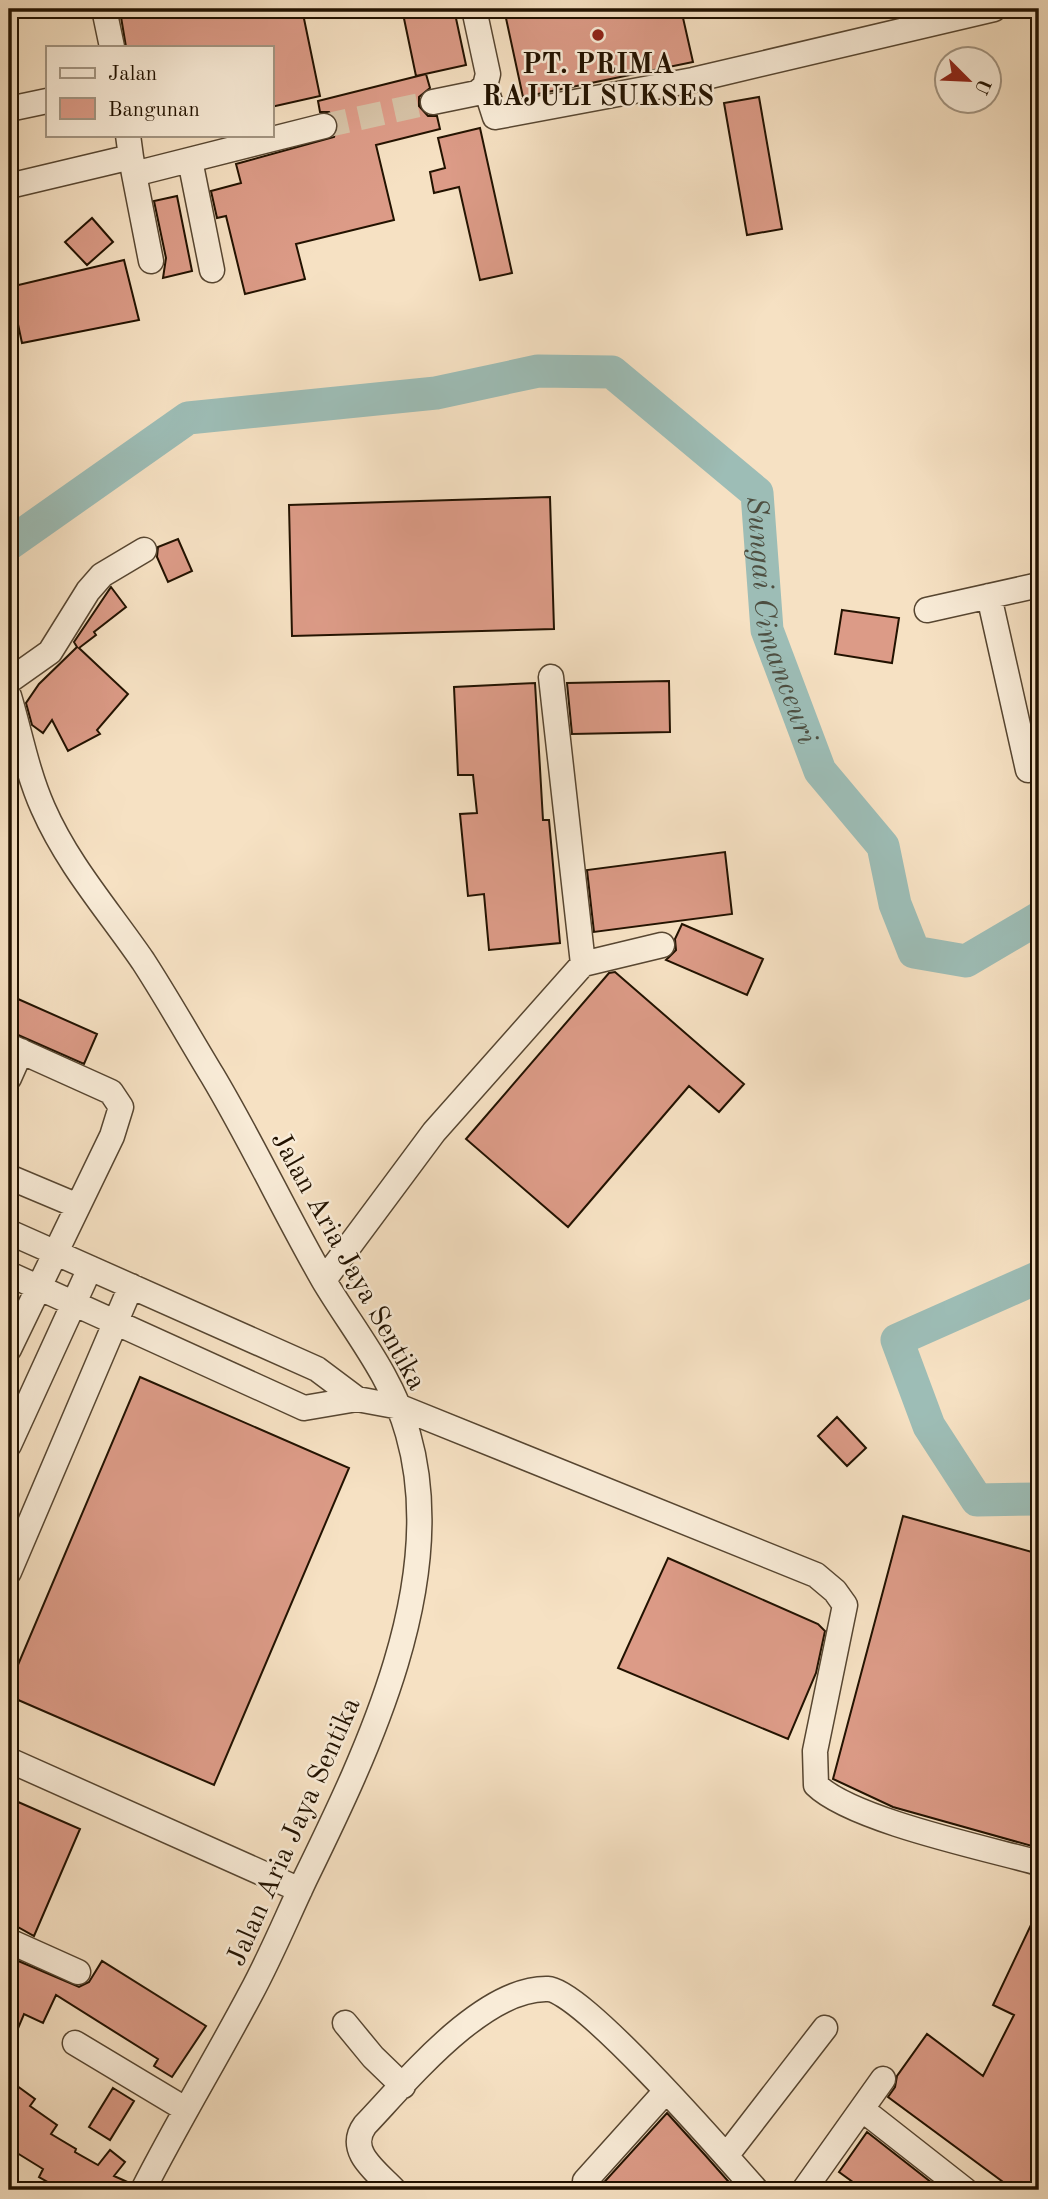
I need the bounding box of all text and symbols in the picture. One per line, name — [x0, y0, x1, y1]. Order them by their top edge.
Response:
marker: PT. PRIMA RAJULI SUKSES — [590, 27, 606, 43]
legend — [46, 46, 273, 136]
north arrow — [932, 46, 1002, 116]
place label: PT. PRIMA RAJULI SUKSES — [482, 52, 714, 112]
text: Jalan — [108, 64, 157, 85]
text: U — [969, 75, 993, 97]
text: Bangunan — [108, 100, 200, 121]
water label: Sungai Cimanceuri — [740, 495, 822, 749]
street label: Jalan Aria Jaya Sentika — [265, 1128, 430, 1395]
street label: Jalan Aria Jaya Sentika — [223, 1694, 367, 1971]

